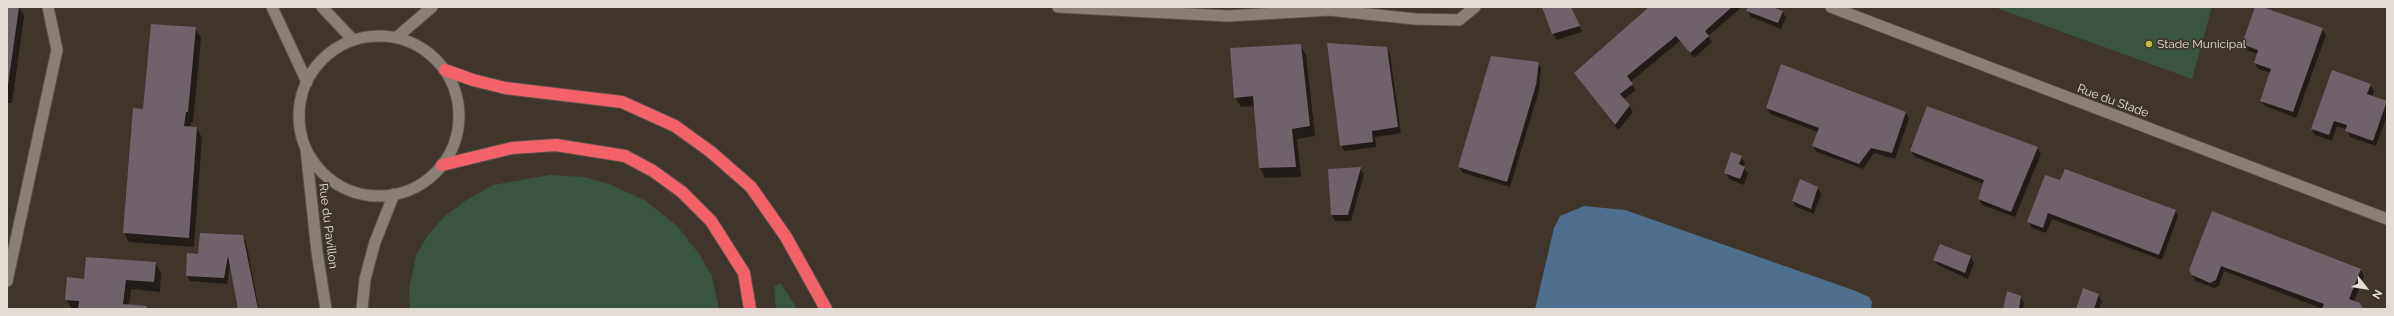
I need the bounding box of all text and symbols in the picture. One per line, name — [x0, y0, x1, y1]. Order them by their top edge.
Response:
place label: Stade Municipal — [2157, 37, 2246, 51]
marker: Stade Municipal — [2144, 39, 2154, 49]
street label: Rue du Stade — [2075, 81, 2151, 121]
street label: Rue du Pavillon — [316, 182, 340, 270]
north arrow — [2346, 268, 2386, 308]
text: N — [2369, 287, 2385, 301]

